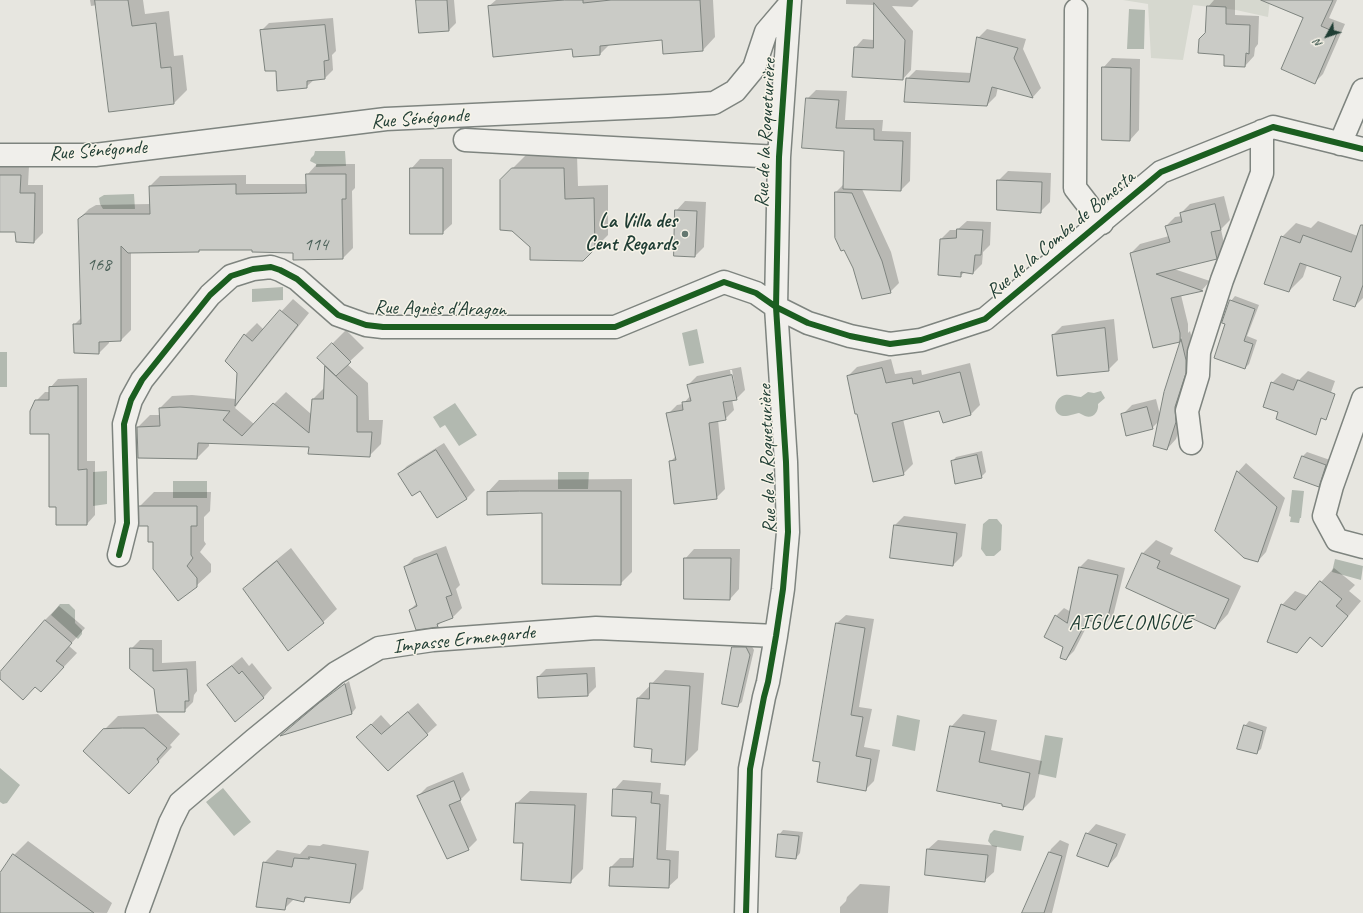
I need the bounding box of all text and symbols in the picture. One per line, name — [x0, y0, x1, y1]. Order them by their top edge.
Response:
north arrow — [1307, 16, 1347, 56]
text: N — [1310, 37, 1325, 51]
street label: Rue de la Roqueturière — [750, 58, 782, 208]
street label: Rue Sénégonde — [370, 104, 470, 134]
street label: Rue Sénégonde — [48, 136, 148, 166]
street label: Rue de la Combe de Bonesta — [982, 166, 1140, 304]
place label: La Villa des Cent Regards — [585, 210, 677, 257]
marker: La Villa des Cent Regards — [680, 229, 690, 239]
house number: 114 — [304, 234, 328, 256]
house number: 168 — [87, 254, 111, 276]
street label: Rue Agnès d'Aragon — [374, 296, 506, 322]
street label: Rue de la Roqueturière — [753, 384, 783, 534]
district label: AIGUELONGUE — [1069, 610, 1193, 636]
street label: Impasse Ermengarde — [392, 621, 536, 659]

